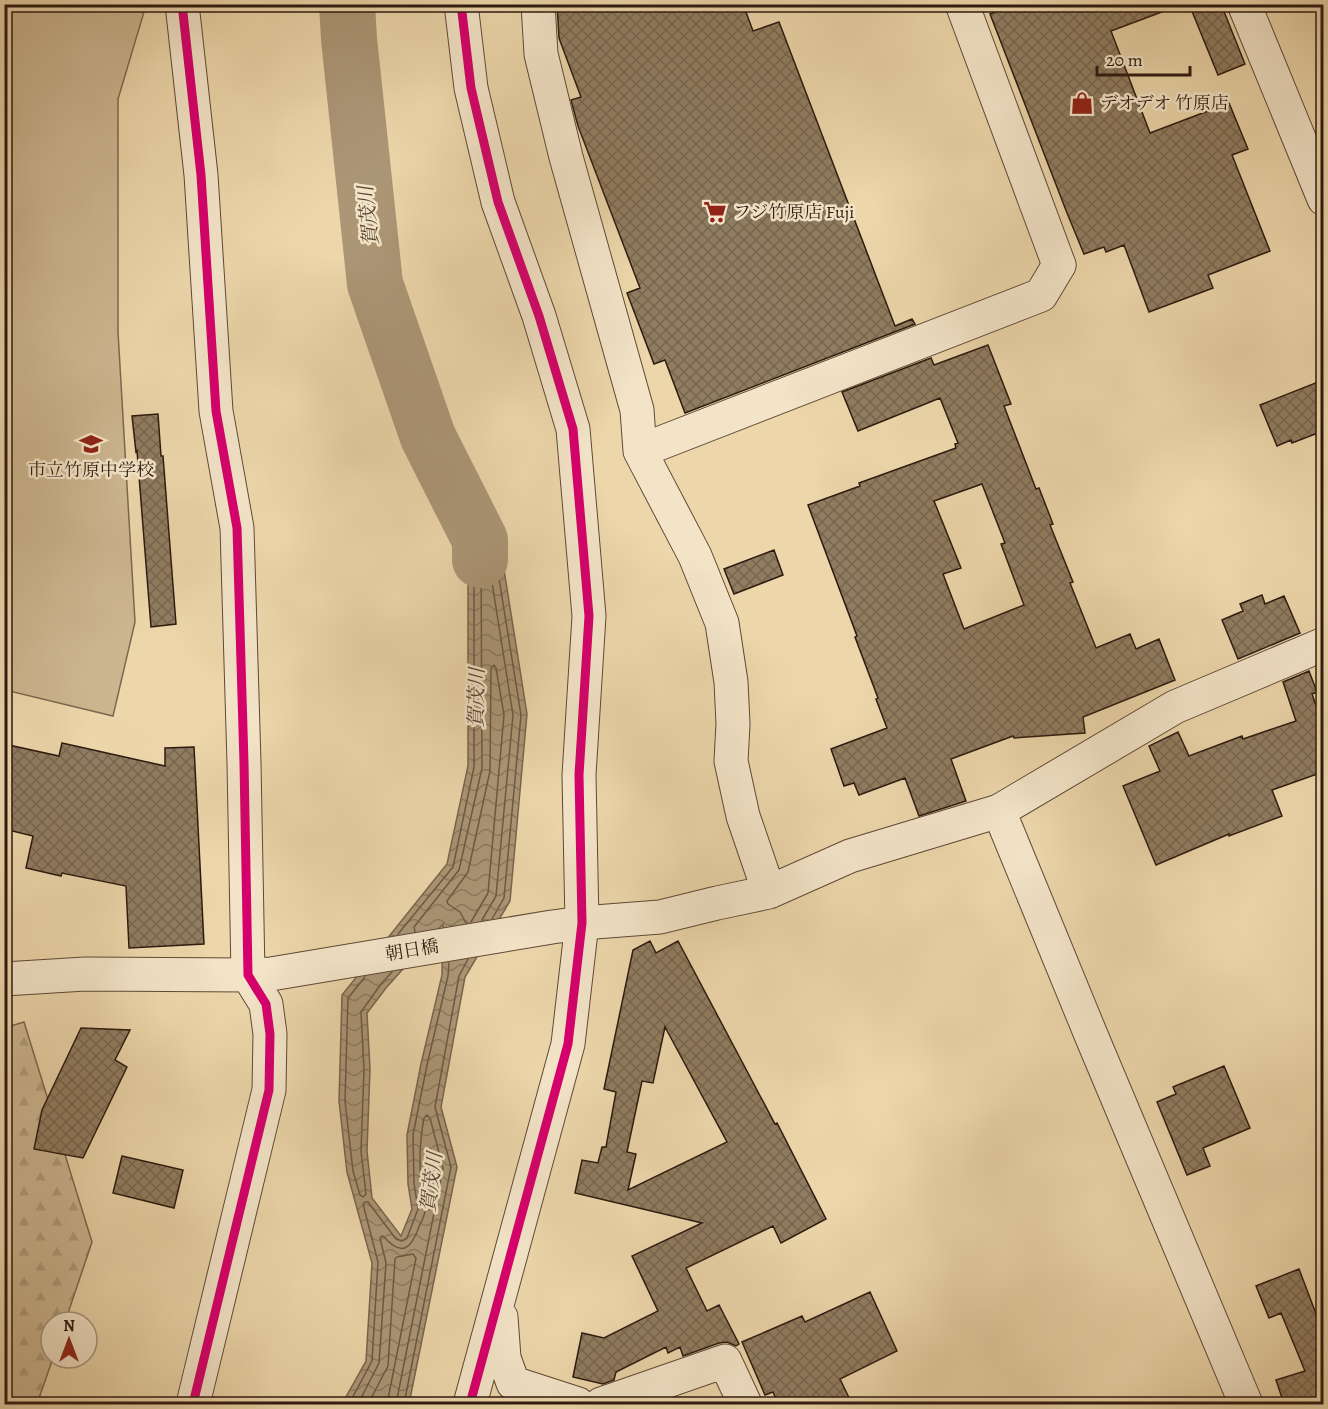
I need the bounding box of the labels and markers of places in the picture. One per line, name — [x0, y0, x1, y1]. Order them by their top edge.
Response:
shop icon: デオデオ 竹原店 — [1069, 90, 1095, 116]
place label: デオデオ 竹原店 — [1100, 91, 1229, 115]
supermarket icon: フジ竹原店 Fuji — [702, 199, 728, 225]
place label: フジ竹原店 Fuji — [733, 200, 854, 224]
school or university icon: 市立竹原中学校 — [78, 431, 104, 457]
place label: 市立竹原中学校 — [28, 458, 154, 482]

